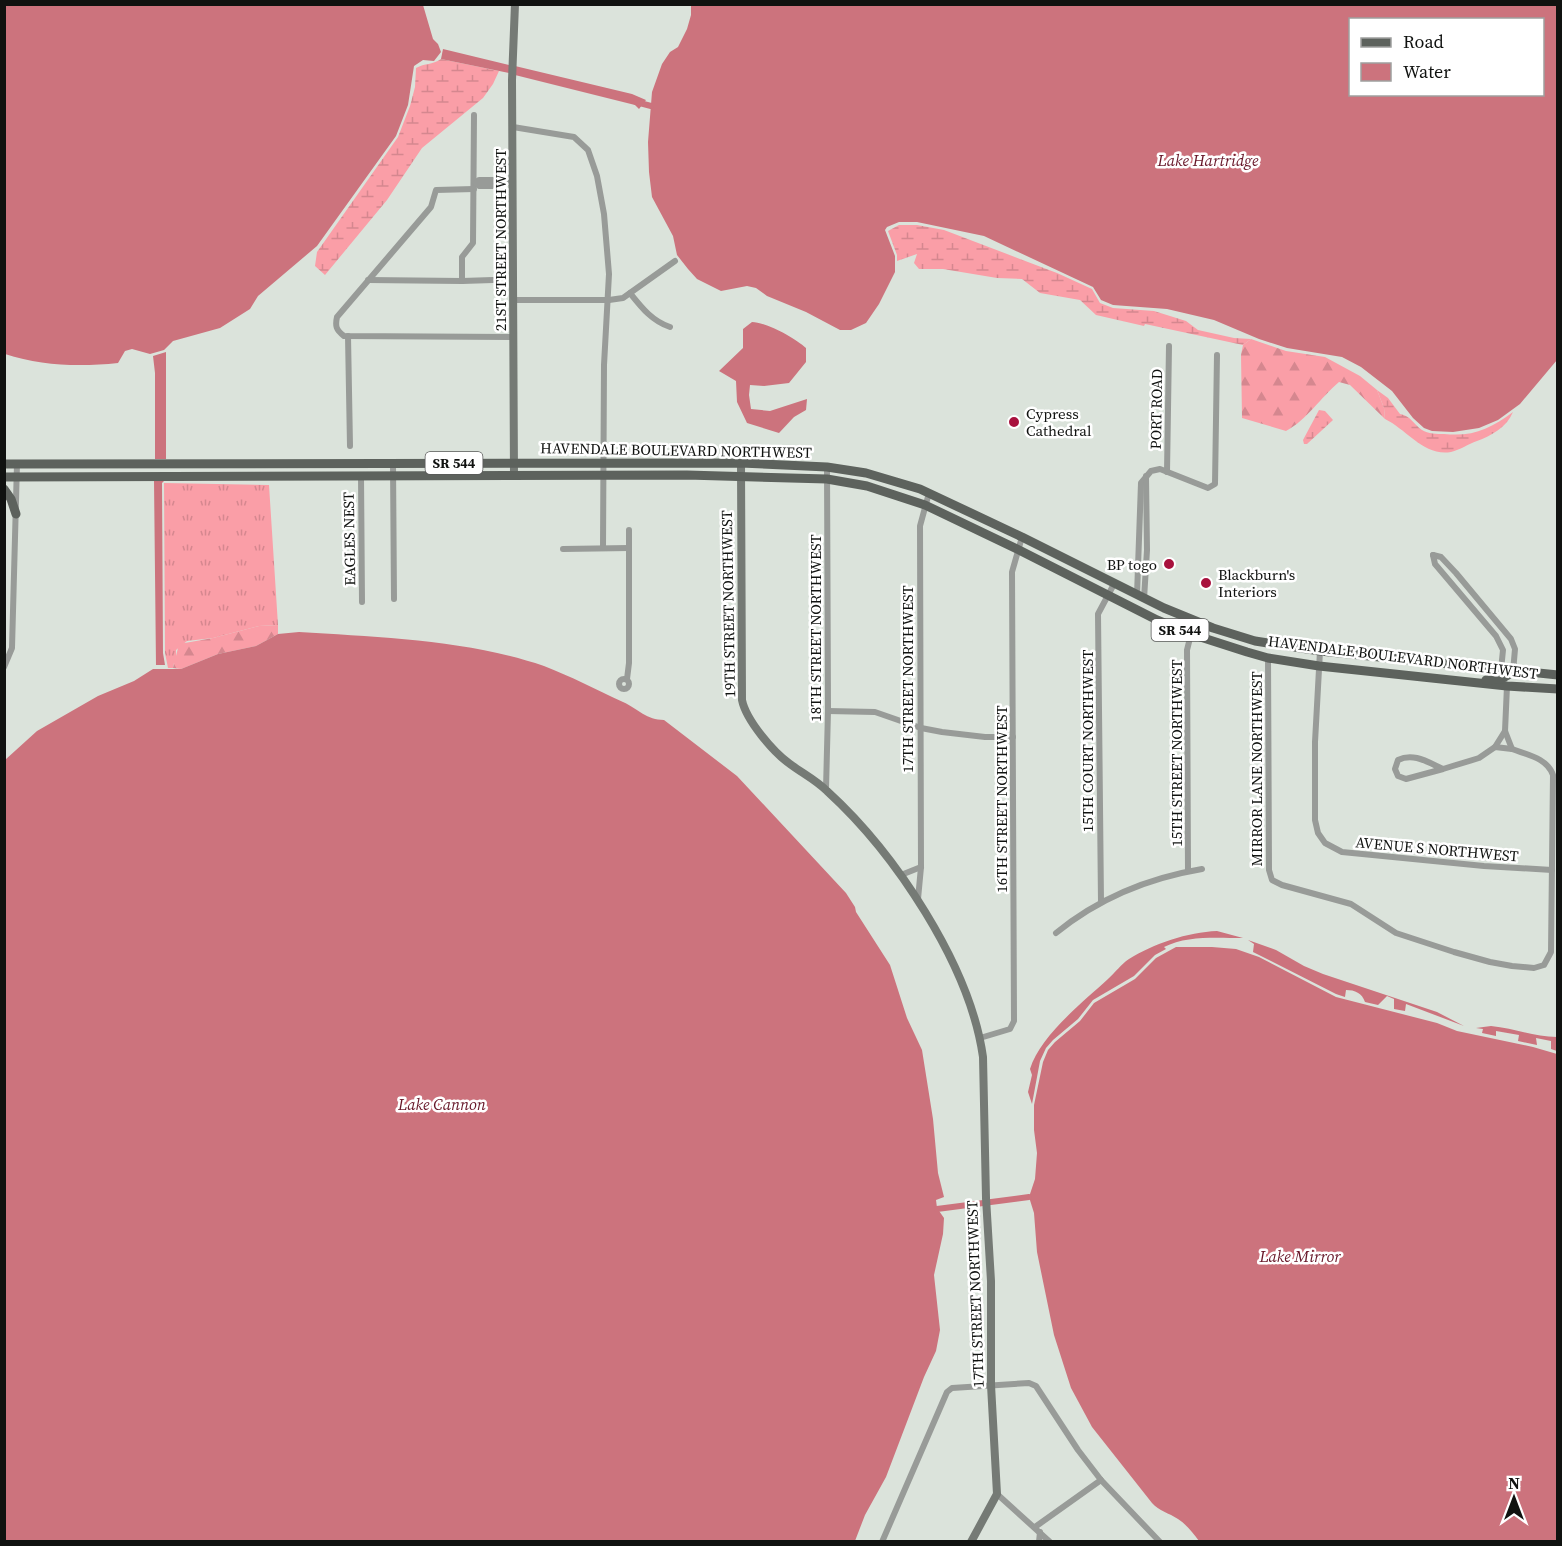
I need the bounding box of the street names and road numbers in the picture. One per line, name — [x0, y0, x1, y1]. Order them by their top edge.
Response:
street label: 21ST STREET NORTHWEST — [490, 149, 511, 331]
street label: PORT ROAD — [1145, 369, 1167, 449]
street label: HAVENDALE BOULEVARD NORTHWEST — [540, 437, 812, 463]
road number: SR 544 — [426, 452, 482, 474]
street label: EAGLES NEST — [338, 492, 360, 586]
street label: 19TH STREET NORTHWEST — [716, 510, 740, 698]
street label: 18TH STREET NORTHWEST — [805, 534, 826, 722]
street label: 17TH STREET NORTHWEST — [897, 585, 918, 773]
road number: SR 544 — [1152, 619, 1208, 641]
street label: HAVENDALE BOULEVARD NORTHWEST — [1267, 630, 1539, 684]
street label: 15TH COURT NORTHWEST — [1077, 650, 1098, 832]
street label: 15TH STREET NORTHWEST — [1166, 659, 1187, 847]
street label: MIRROR LANE NORTHWEST — [1246, 671, 1267, 867]
street label: 16TH STREET NORTHWEST — [991, 705, 1012, 893]
street label: AVENUE S NORTHWEST — [1355, 831, 1519, 867]
street label: 17TH STREET NORTHWEST — [961, 1200, 989, 1388]

